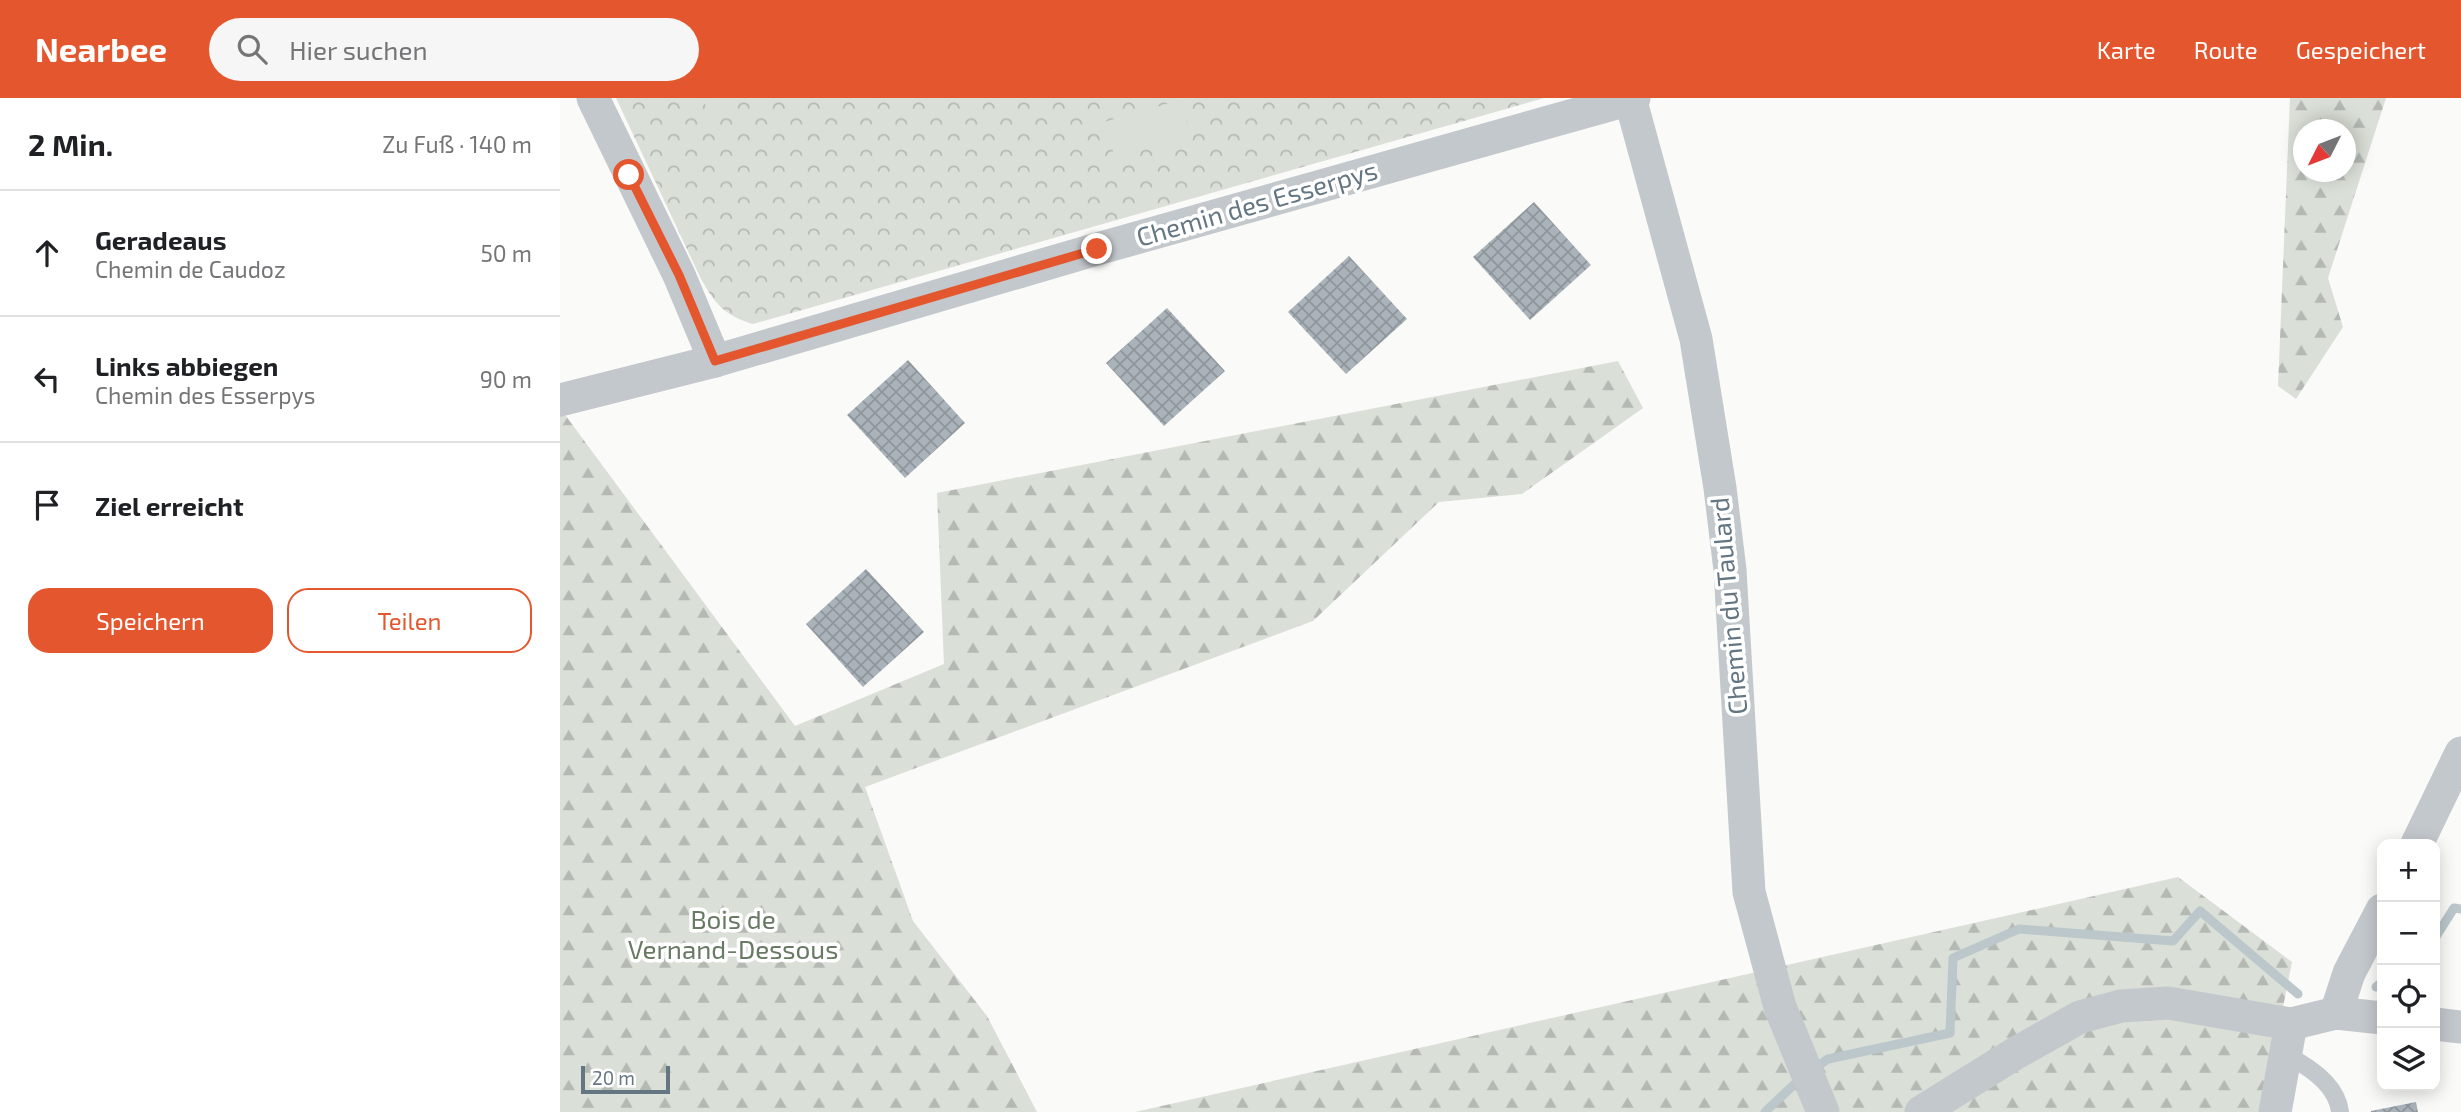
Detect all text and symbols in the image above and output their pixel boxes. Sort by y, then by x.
search box [209,18,699,81]
text: Nearbee [35,29,167,69]
icon: search [233,30,271,68]
text: Hier suchen [289,34,428,65]
text: Karte [2097,35,2156,64]
text: Route [2194,35,2258,64]
text: Gespeichert [2296,35,2426,64]
north arrow [2293,119,2356,182]
text: 2 Min. [28,126,113,162]
text: Zu Fuß · 140 m [382,130,532,158]
street label: Chemin des Esserpys [1133,153,1381,252]
route start [613,159,644,190]
text: Geradeaus [95,224,227,255]
route end [1081,233,1112,264]
icon: ahead [28,234,66,272]
text: 50 m [481,239,532,267]
text: Chemin de Caudoz [95,255,286,283]
text: Links abbiegen [95,350,279,381]
icon: left [28,360,66,398]
text: 90 m [480,365,532,393]
text: Chemin des Esserpys [95,381,315,409]
icon: arrive [28,486,66,524]
text: Ziel erreicht [95,490,244,521]
street label: Chemin du Taulard [1703,496,1752,716]
button: Speichern [28,588,273,653]
button: Teilen [287,588,532,653]
map controls [2377,839,2440,1091]
button: + [2377,839,2440,902]
button: − [2377,902,2440,965]
park label: Bois de Vernand-Dessous [628,903,838,964]
button: locate [2377,965,2440,1028]
button: layers [2377,1028,2440,1091]
scale bar [581,1063,670,1095]
text: 20 m [592,1066,635,1089]

